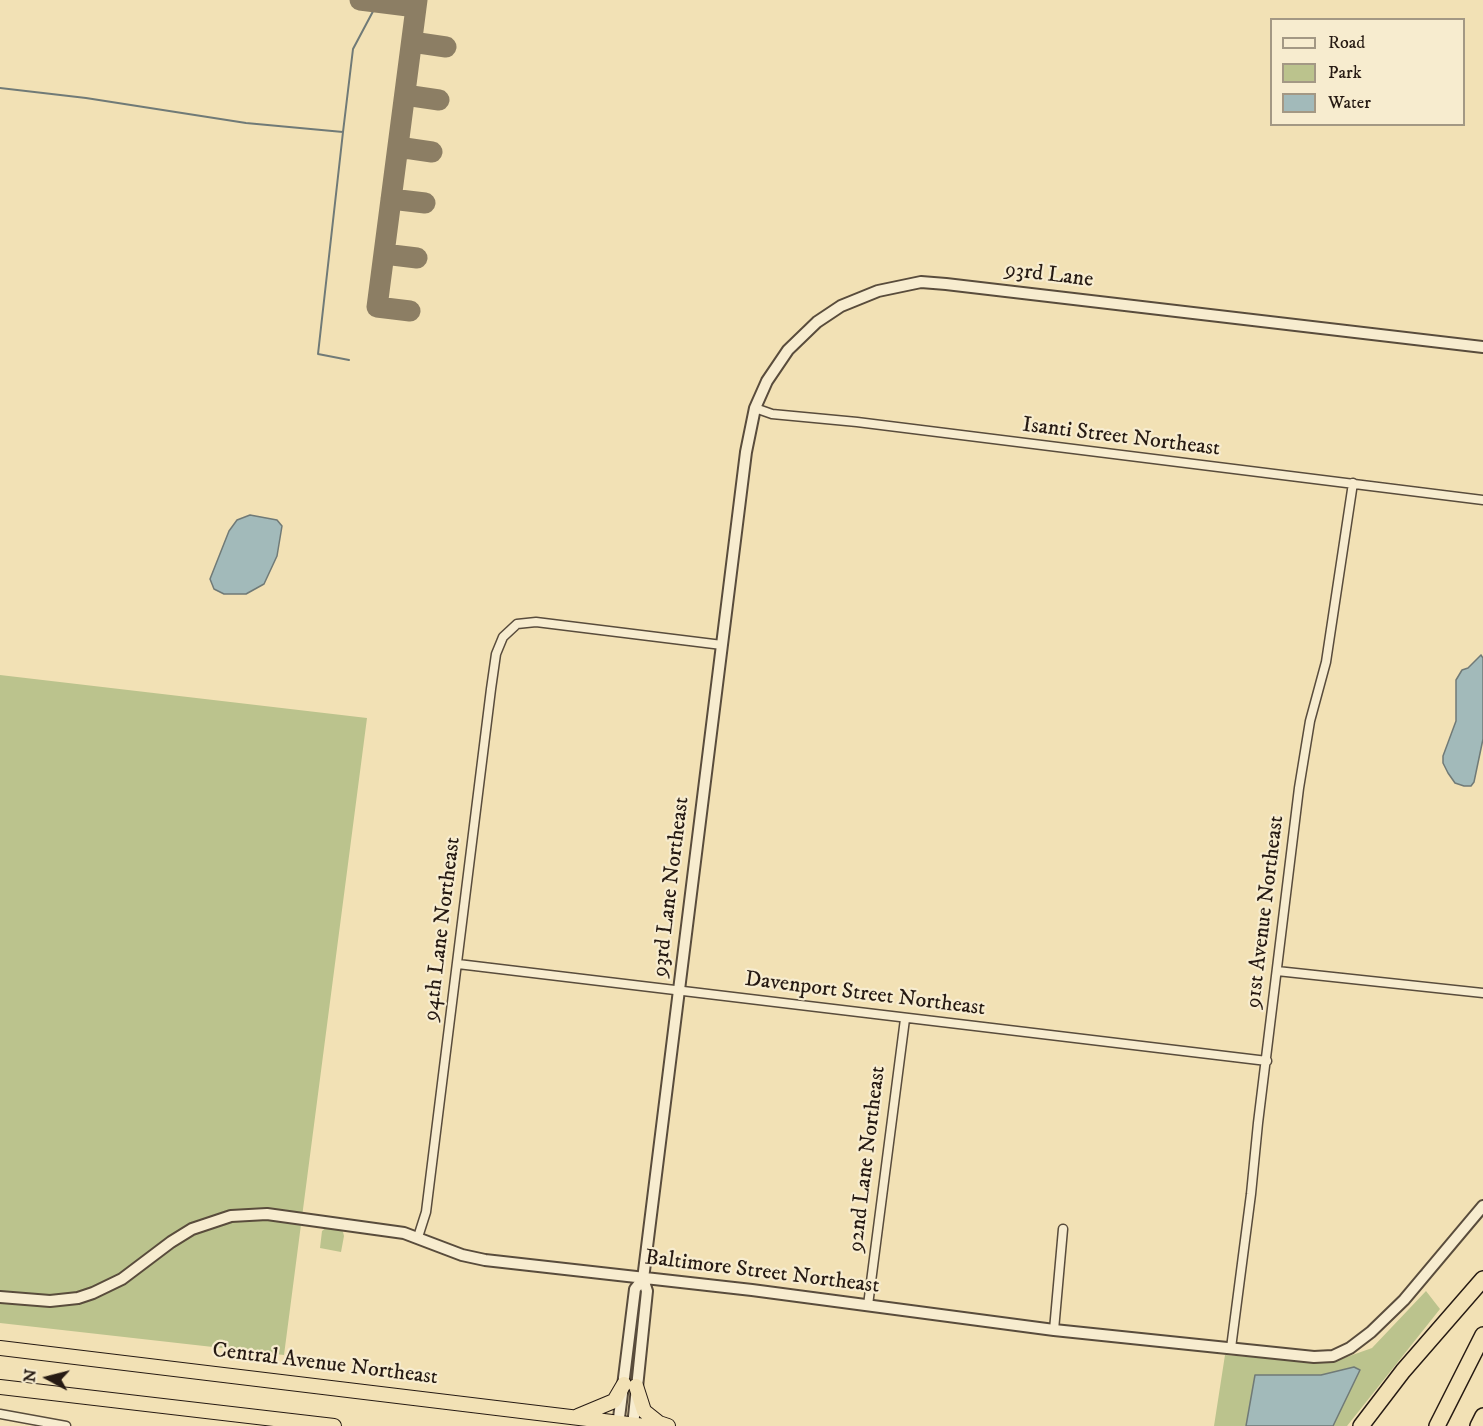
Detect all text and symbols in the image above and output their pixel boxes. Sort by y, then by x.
legend [1270,18,1465,126]
text: Road [1328,32,1365,54]
text: Park [1328,62,1362,84]
text: Water [1328,92,1371,114]
street label: 93rd Lane [1003,257,1095,295]
street label: Isanti Street Northeast [1021,413,1221,463]
street label: 93rd Lane Northeast [648,795,696,979]
street label: 91st Avenue Northeast [1241,814,1291,1010]
street label: 94th Lane Northeast [419,835,467,1023]
street label: Davenport Street Northeast [743,967,987,1023]
street label: 92nd Lane Northeast [843,1065,893,1253]
street label: Baltimore Street Northeast [643,1246,881,1300]
street label: Central Avenue Northeast [211,1338,439,1392]
north arrow [18,1348,78,1408]
text: N [19,1368,41,1384]

